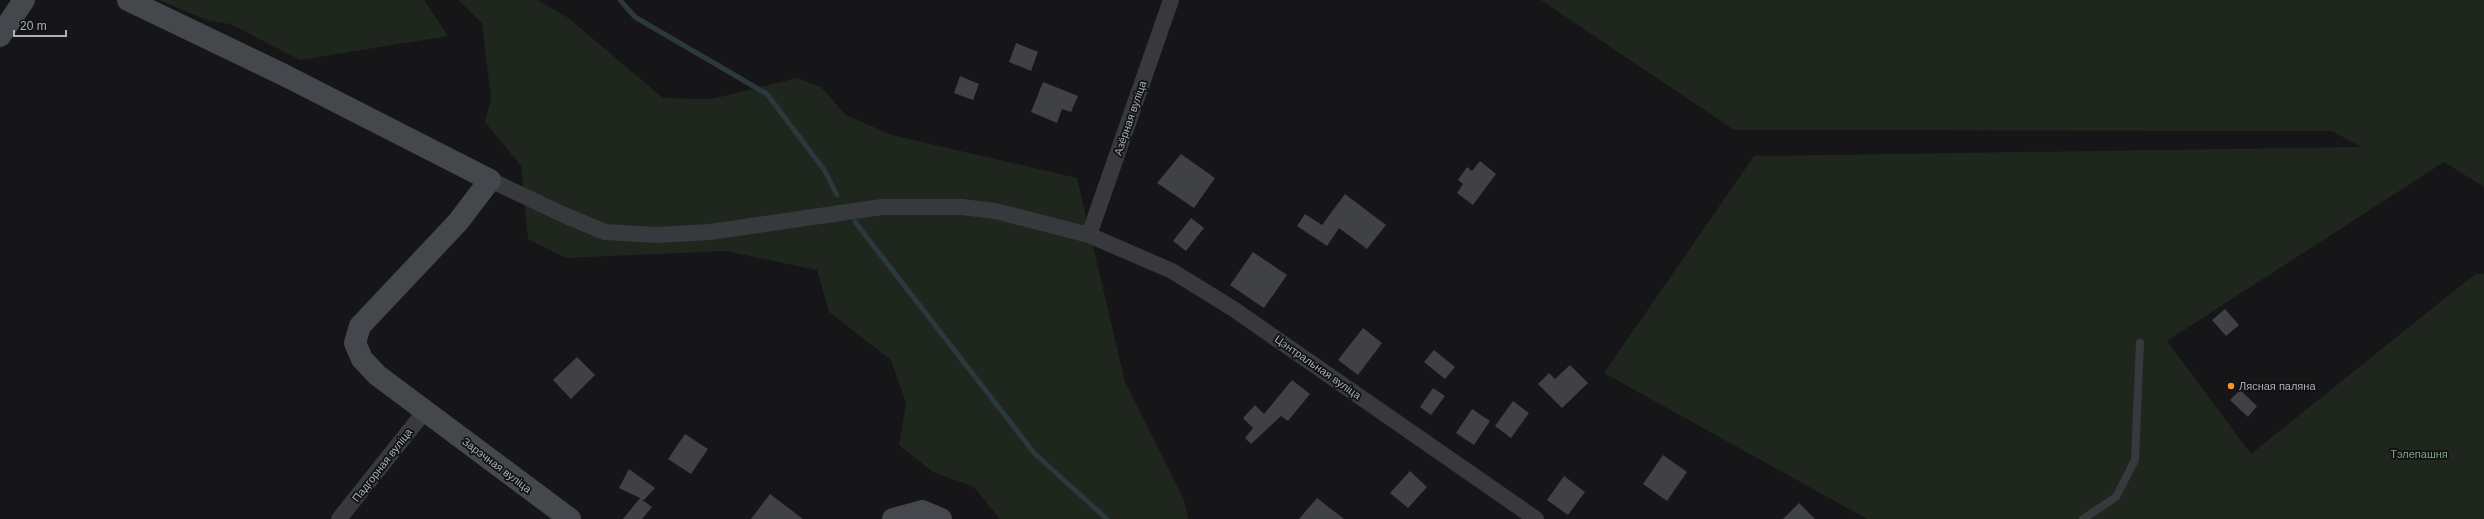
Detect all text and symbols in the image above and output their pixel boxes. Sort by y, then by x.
scale bar [14,12,66,38]
text: 20 m [20,19,47,33]
street label: Азёрная вуліца [1112,78,1149,157]
street label: Цэнтральная вуліца [1273,333,1364,402]
place label: Лясная паляна [2239,380,2316,392]
marker: Лясная паляна [2226,381,2236,391]
street label: Падгорная вуліца [350,425,415,504]
street label: Зарэчная вуліца [460,435,535,495]
park label: Тэлепашня [2390,448,2448,460]

